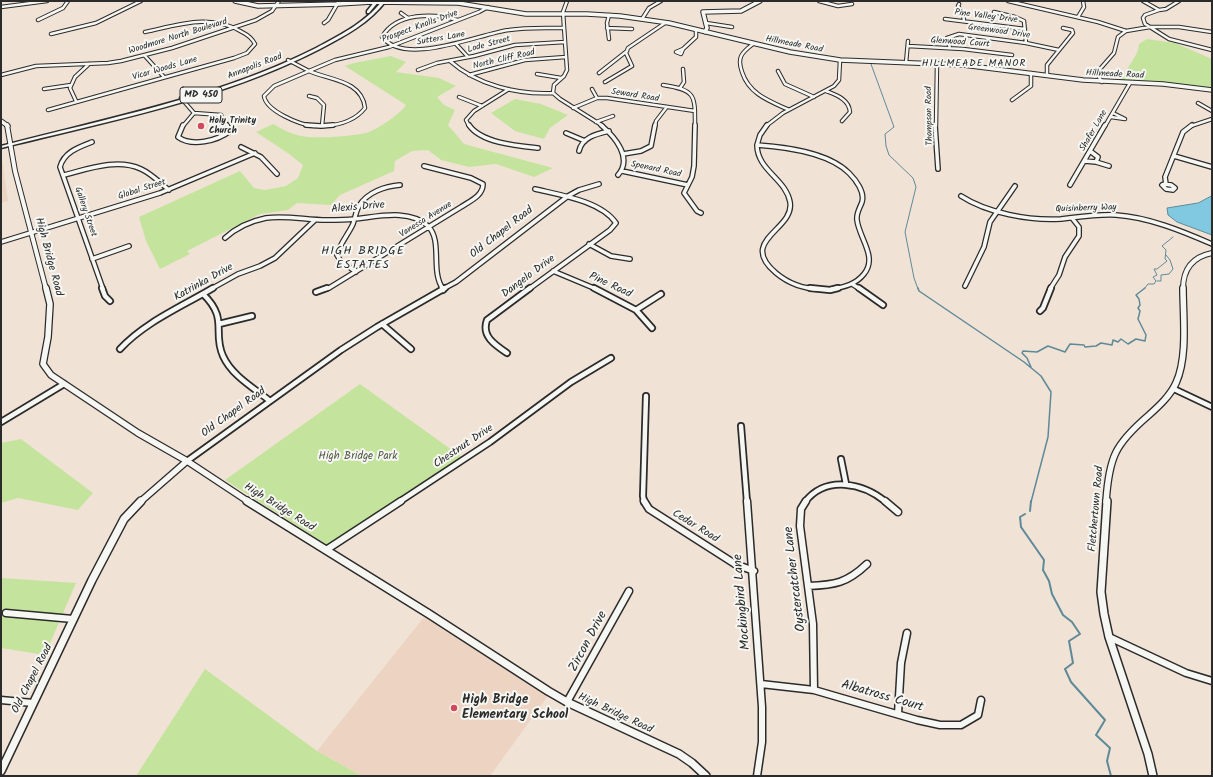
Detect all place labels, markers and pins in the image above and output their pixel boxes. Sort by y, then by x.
place label: Holy Trinity Church [209,116,256,137]
marker: Holy Trinity Church [196,121,206,131]
place label: High Bridge Elementary School [462,693,568,724]
marker: High Bridge Elementary School [449,703,459,713]

